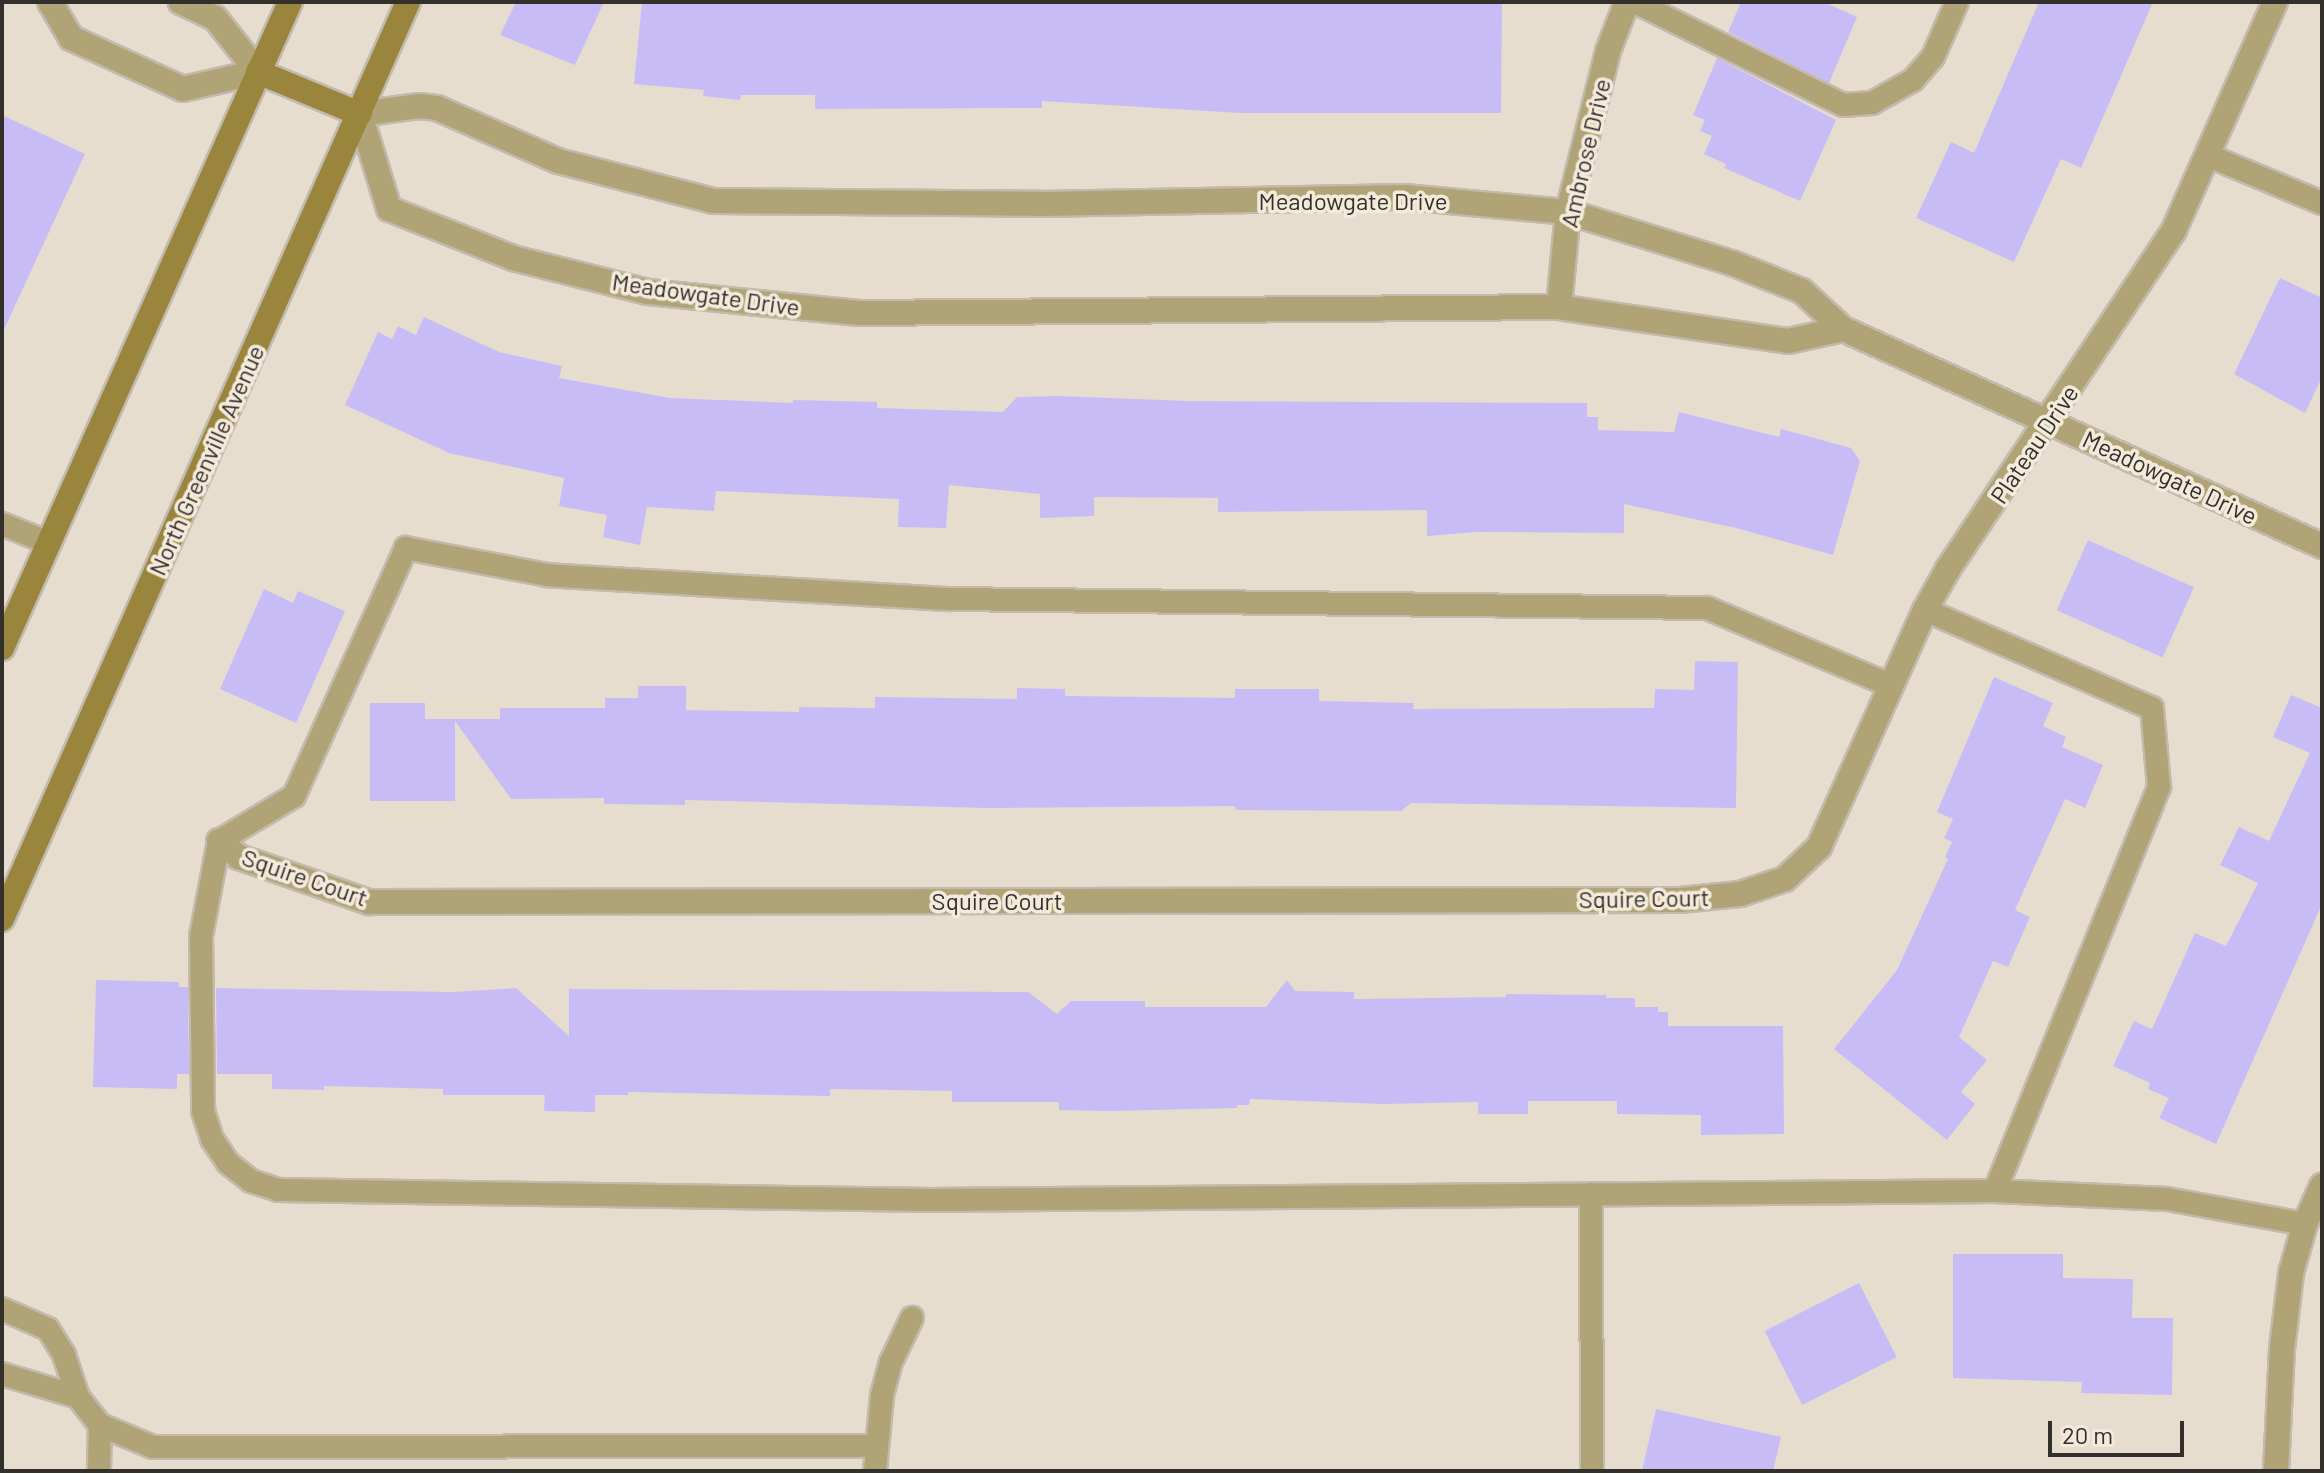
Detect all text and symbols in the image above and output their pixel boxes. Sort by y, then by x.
street label: Ambrose Drive [1554,76,1616,230]
street label: Meadowgate Drive [1258,187,1448,215]
street label: Meadowgate Drive [610,267,802,321]
street label: North Greenville Avenue [142,340,270,580]
street label: Plateau Drive [1984,379,2084,509]
street label: Meadowgate Drive [2078,424,2262,530]
street label: Squire Court [238,842,372,912]
street label: Squire Court [1578,882,1710,914]
street label: Squire Court [932,887,1062,915]
scale bar [2052,1405,2188,1455]
text: 20 m [2062,1420,2113,1449]

